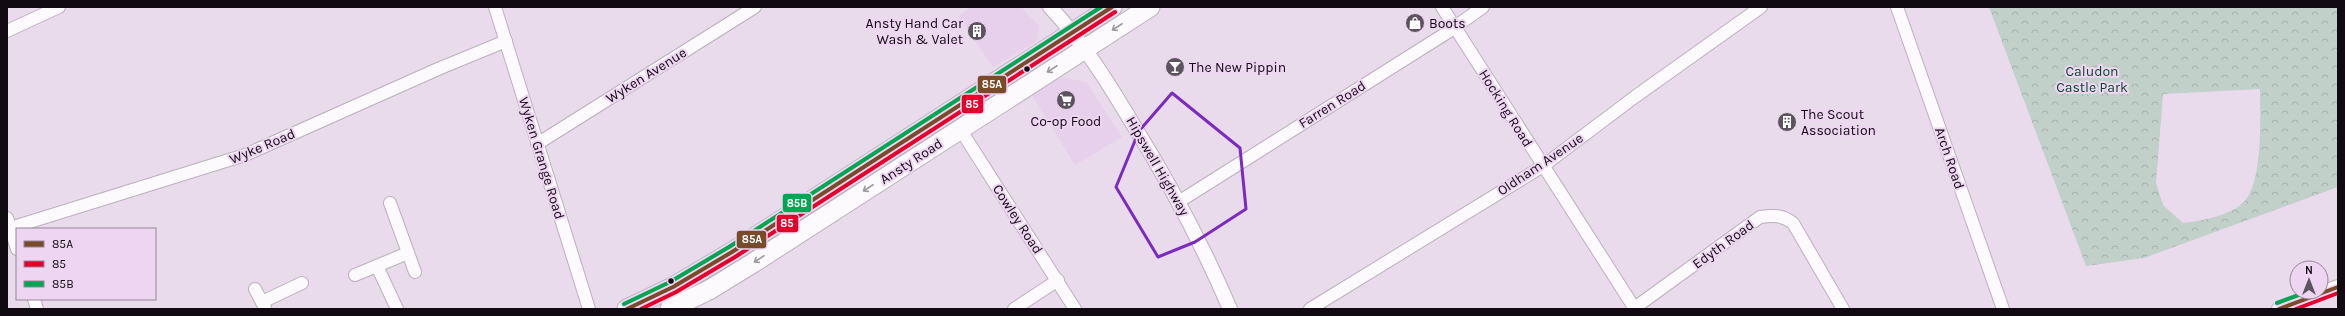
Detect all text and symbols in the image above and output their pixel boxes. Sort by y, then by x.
shop icon: Boots [1404,12,1426,34]
place label: Ansty Hand Car Wash & Valet [866,15,964,48]
place label: Boots [1429,15,1466,32]
building icon: Ansty Hand Car Wash & Valet [966,20,988,42]
one-way arrow [1111,24,1123,32]
street label: Wyken Avenue [603,44,690,107]
bar icon: The New Pippin [1164,56,1186,78]
place label: The New Pippin [1189,59,1286,76]
park label: Caludon Castle Park [2056,63,2128,96]
unlabelled marker [1022,64,1032,74]
one-way arrow [1046,65,1057,74]
street label: Hocking Road [1475,66,1536,150]
line badge: 85A [977,75,1007,94]
street label: Farren Road [1296,77,1369,132]
text: 85A [982,78,1002,91]
supermarket icon: Co-op Food [1055,89,1077,111]
line badge: 85 [961,94,984,114]
street label: Wyken Grange Road [515,95,568,221]
text: 85 [965,98,979,111]
place label: The Scout Association [1801,106,1876,139]
building icon: The Scout Association [1776,111,1798,133]
place label: Co-op Food [1031,113,1101,130]
street label: Hipswell Highway [1122,114,1193,219]
street label: Wyke Road [227,125,298,168]
street label: Arch Road [1931,125,1968,191]
street label: Oldham Avenue [1494,129,1586,199]
street label: Ansty Road [877,135,946,188]
street label: Cowley Road [989,181,1046,257]
one-way arrow [862,185,874,193]
line badge: 85B [782,193,812,213]
text: 85B [787,197,807,210]
line badge: 85 [776,214,799,233]
street label: Edyth Road [1689,216,1757,272]
text: 85 [780,217,794,230]
legend [16,228,156,300]
line badge: 85A [736,230,767,249]
text: 85A [742,233,762,246]
text: 85A [52,237,73,251]
one-way arrow [754,255,765,263]
text: 85 [52,257,66,271]
north arrow [2289,260,2329,300]
text: N [2305,264,2313,277]
unlabelled marker [666,276,676,286]
text: 85B [52,277,74,291]

